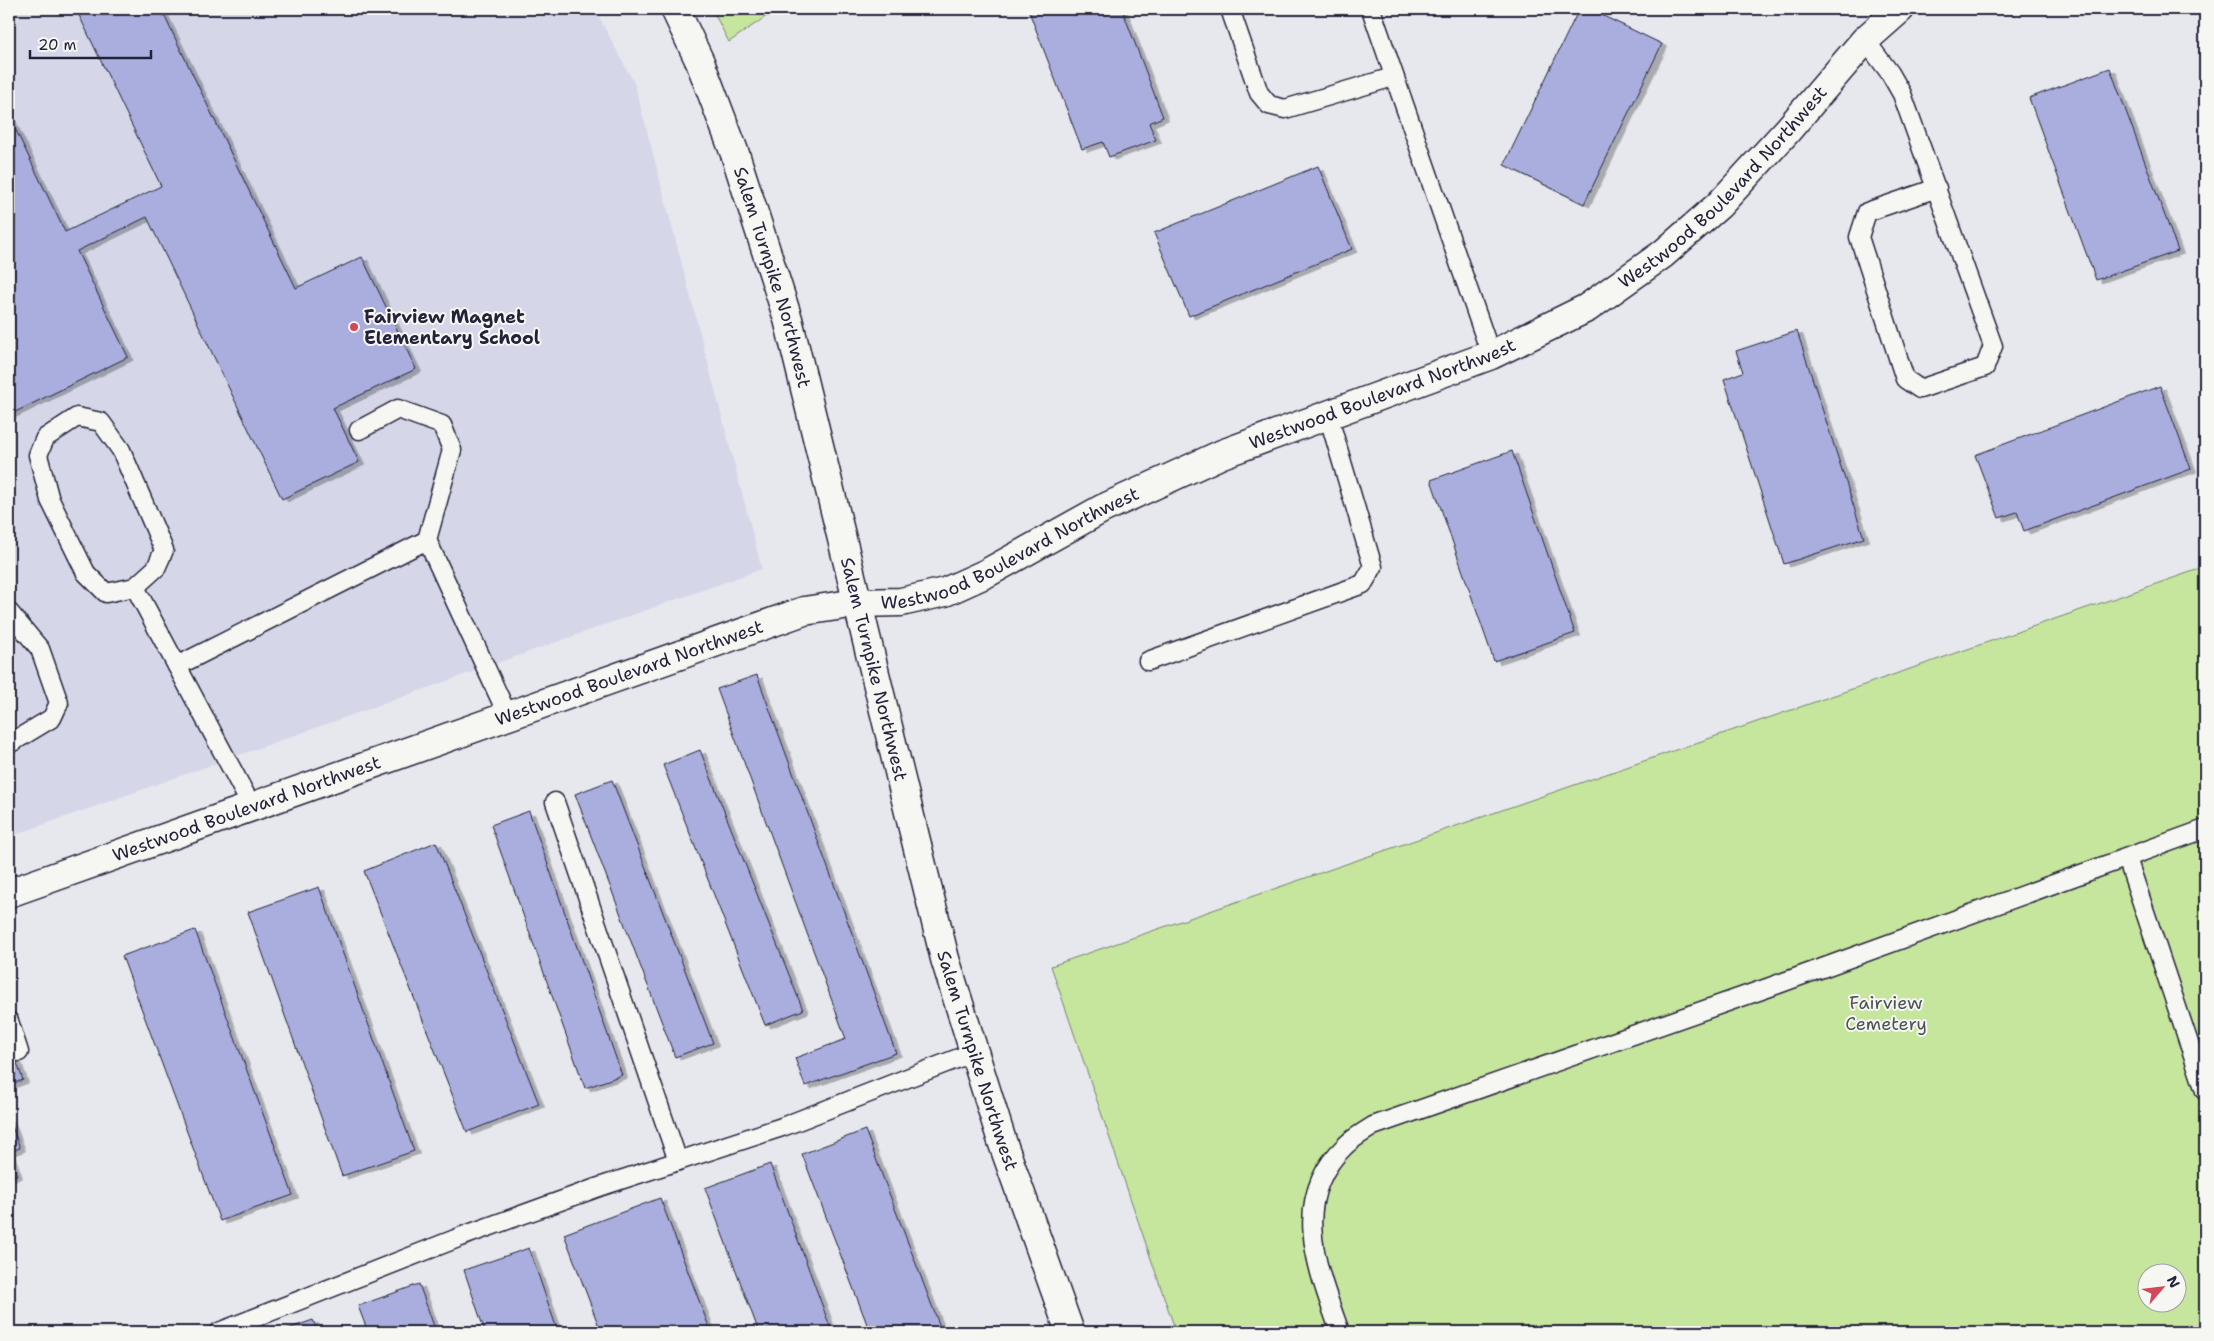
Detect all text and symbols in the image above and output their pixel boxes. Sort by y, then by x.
scale bar [30,28,151,60]
text: 20 m [38,35,77,55]
street label: Westwood Boulevard Northwest [1614,81,1833,294]
street label: Salem Turnpike Northwest [728,164,816,390]
place label: Fairview Magnet Elementary School [364,305,540,350]
marker: Fairview Magnet Elementary School [348,321,360,333]
street label: Westwood Boulevard Northwest [1246,333,1520,455]
street label: Westwood Boulevard Northwest [880,482,1143,615]
street label: Salem Turnpike Northwest [835,555,913,784]
street label: Westwood Boulevard Northwest [492,614,767,732]
street label: Westwood Boulevard Northwest [109,750,384,867]
street label: Salem Turnpike Northwest [931,948,1024,1174]
park label: Fairview Cemetery [1845,991,1927,1036]
north arrow [2136,1264,2186,1314]
text: N [2163,1273,2184,1291]

